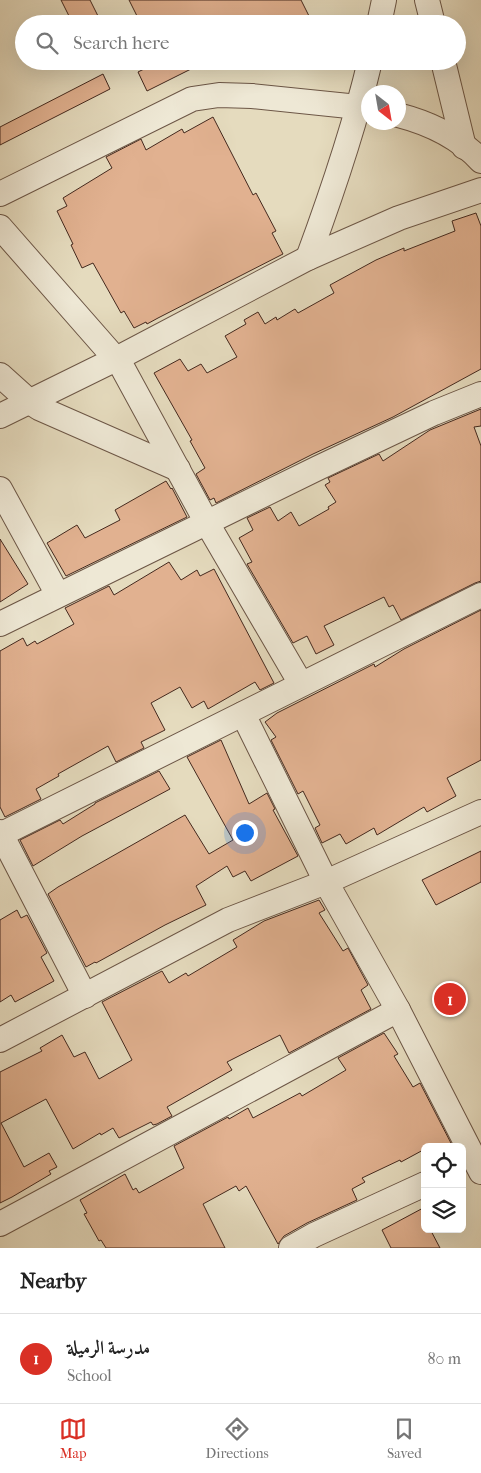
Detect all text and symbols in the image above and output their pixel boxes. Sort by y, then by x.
search box [15,15,466,70]
icon: search [33,29,61,57]
text: Search here [73,32,169,54]
north arrow [361,85,406,130]
your location [232,820,258,846]
pin: 1 [434,980,466,1018]
map controls [421,1143,466,1233]
button: locate [421,1143,466,1188]
button: layers [421,1188,466,1233]
text: Nearby [20,1269,86,1293]
text: مدرسة الرميلة [67,1337,150,1359]
text: 1 [33,1349,39,1368]
text: 80 m [427,1349,461,1368]
text: School [67,1366,112,1385]
tab: Map [59,1415,87,1462]
tab: Directions [206,1415,269,1462]
tab: Saved [387,1415,422,1462]

